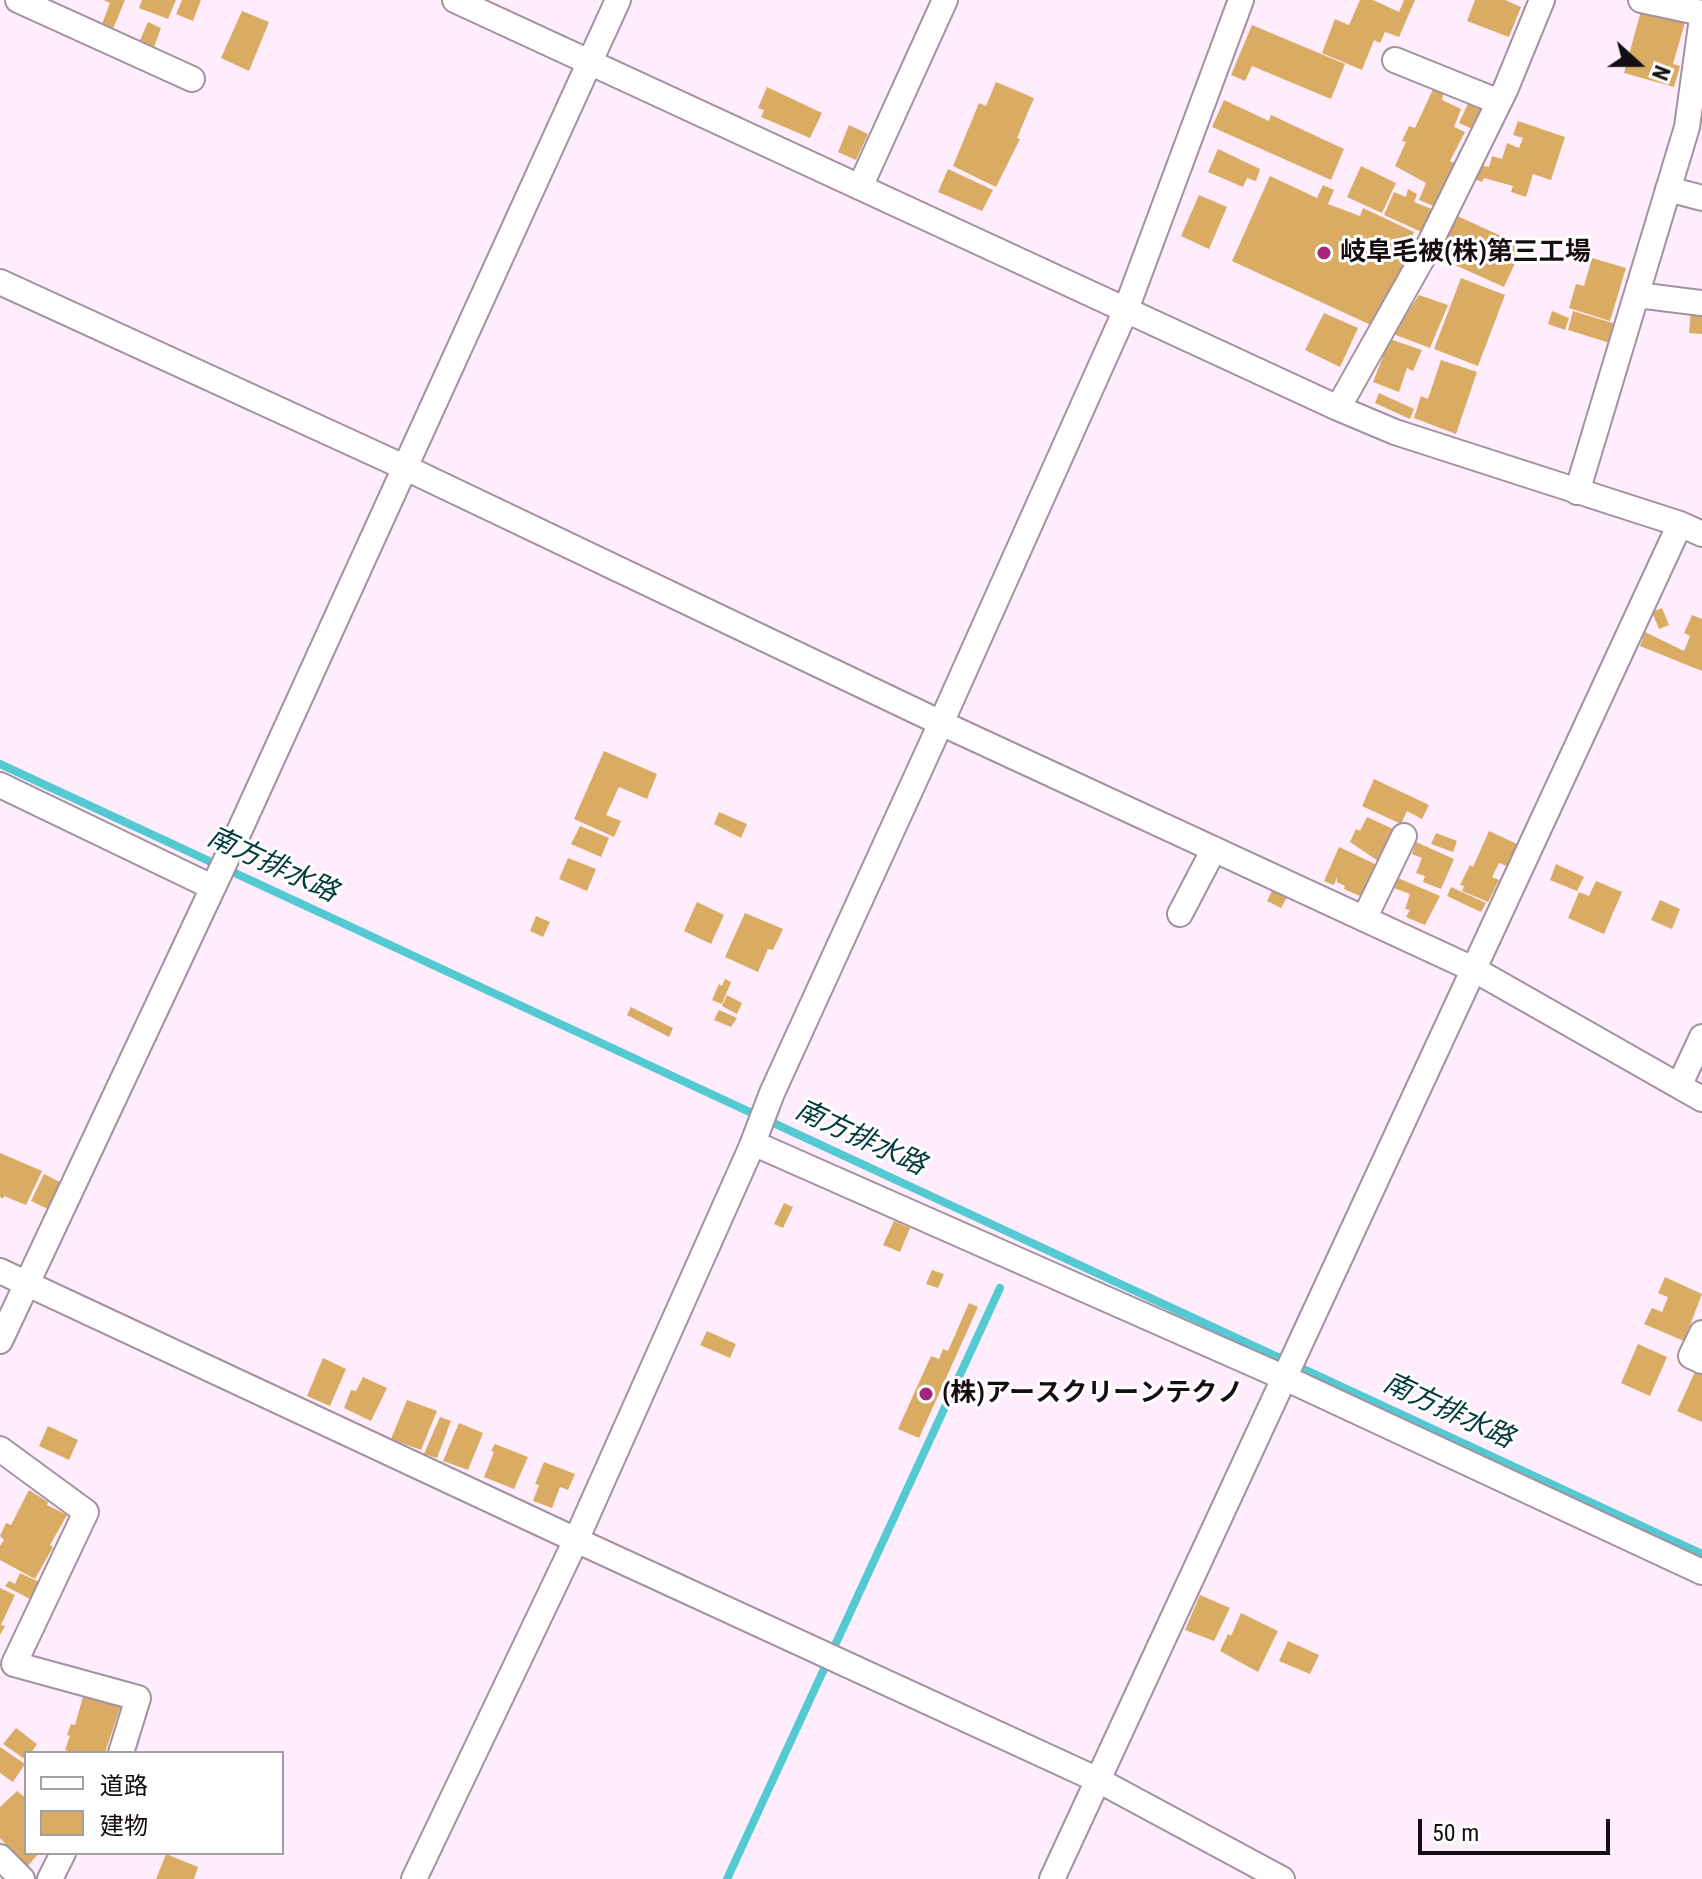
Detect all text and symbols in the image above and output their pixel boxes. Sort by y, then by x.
north arrow [1598,24,1678,104]
text: N [1647,62,1675,84]
place label: 岐阜毛被(株)第三工場 [1340,237,1591,269]
marker: 岐阜毛被(株)第三工場 [1315,244,1333,262]
water label: 南方排水路 [201,821,343,911]
water label: 南方排水路 [789,1094,931,1184]
water label: 南方排水路 [1377,1367,1519,1457]
place label: (株)アースクリーンテクノ [942,1378,1243,1410]
marker: (株)アースクリーンテクノ [917,1385,935,1403]
legend [24,1751,284,1855]
text: 道路 [100,1772,148,1800]
scale bar [1422,1803,1614,1853]
text: 建物 [100,1812,148,1840]
text: 50 m [1432,1819,1479,1847]

